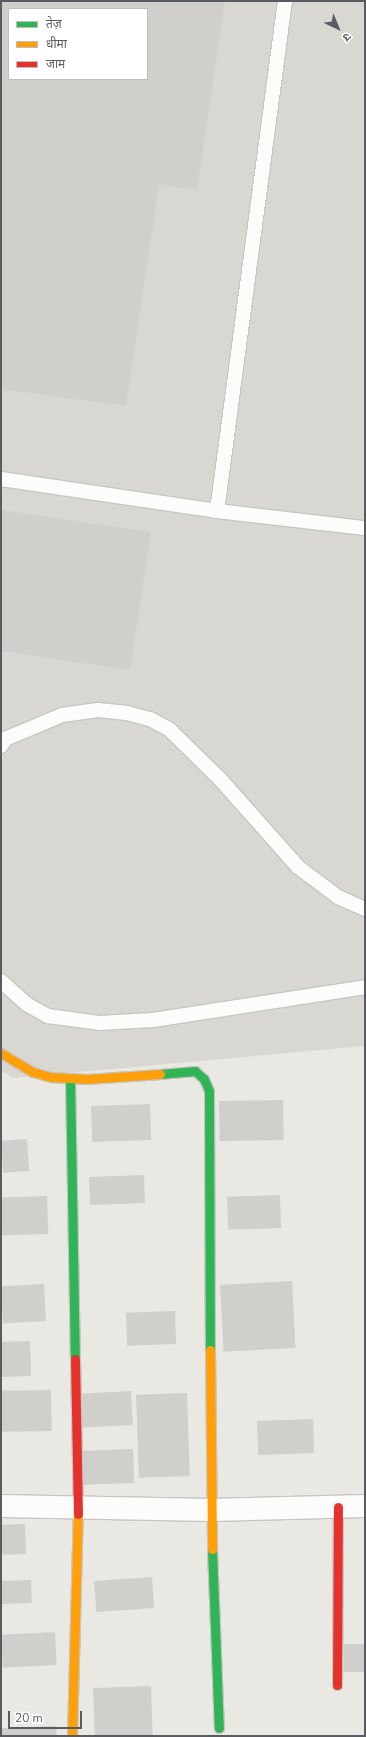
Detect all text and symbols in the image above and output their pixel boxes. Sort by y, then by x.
legend [8,8,148,80]
north arrow [318,8,358,48]
text: तेज़ [46,16,62,32]
text: उ [339,29,354,45]
text: धीमा [46,36,67,52]
text: जाम [46,56,65,72]
scale bar [10,1703,84,1729]
text: 20 m [15,1710,43,1726]

